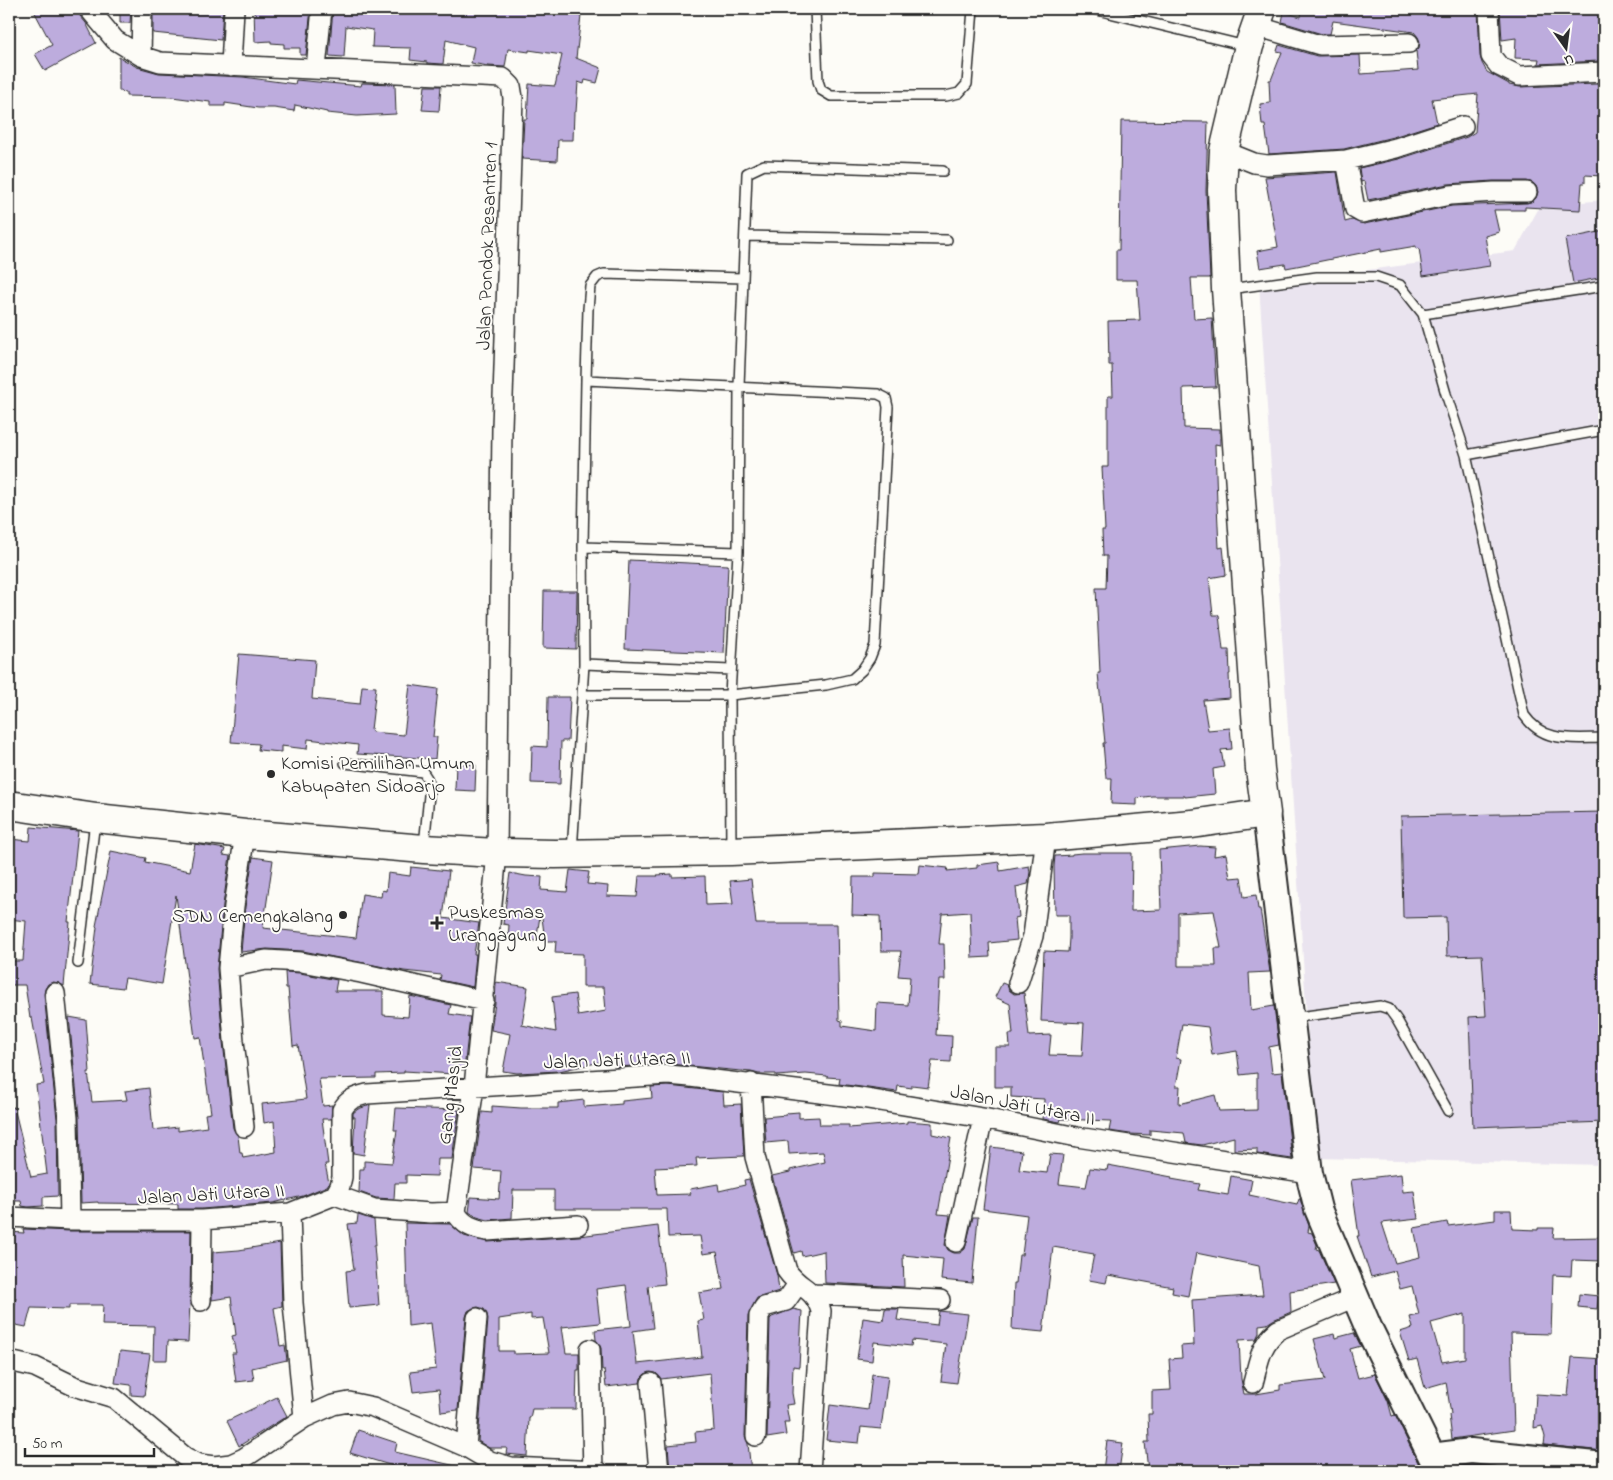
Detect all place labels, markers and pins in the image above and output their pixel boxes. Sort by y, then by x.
place label: Komisi Pemilihan Umum Kabupaten Sidoarjo [281,750,475,802]
marker: Komisi Pemilihan Umum Kabupaten Sidoarjo [265,768,277,780]
place label: Puskesmas Urangagung [448,899,547,952]
place label: SDN Cemengkalang [172,903,333,933]
marker: SDN Cemengkalang [337,909,349,921]
marker: Puskesmas Urangagung [430,916,444,930]

